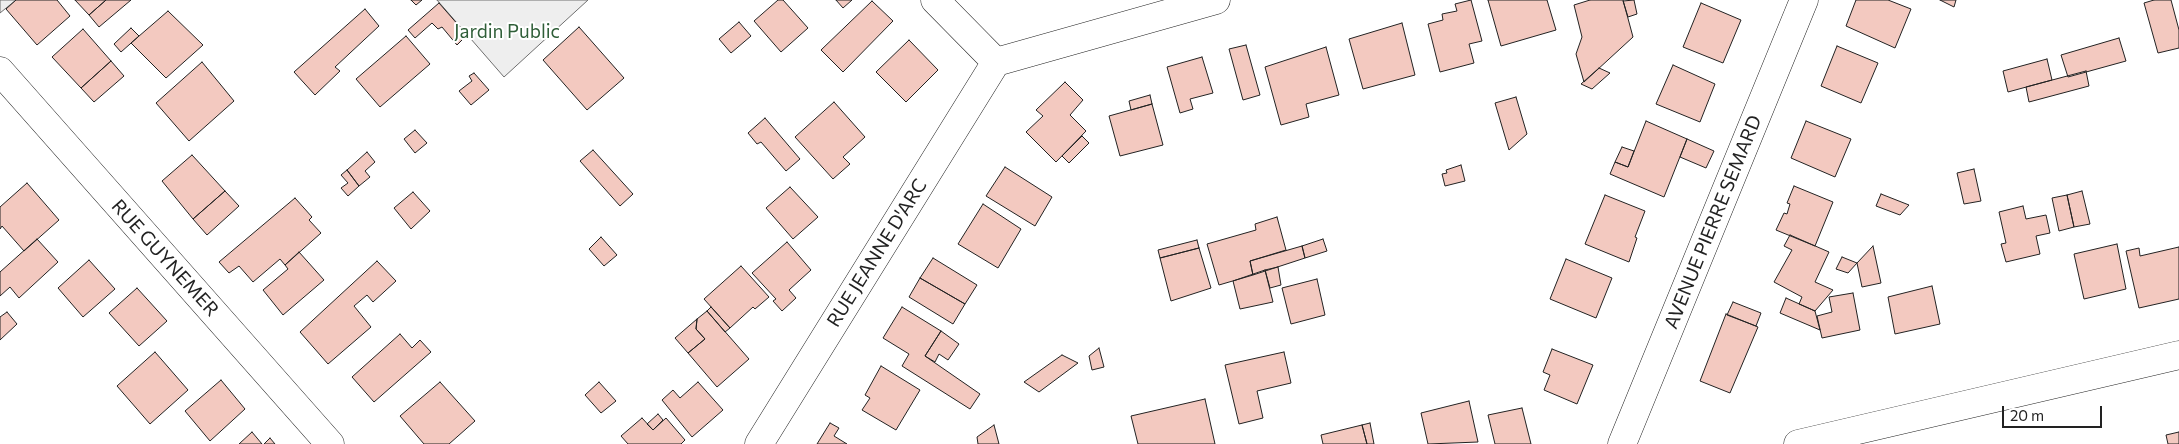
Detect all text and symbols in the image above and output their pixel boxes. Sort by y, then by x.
park label: Jardin Public [454,21,560,43]
street label: AVENUE PIERRE SEMARD [1660,112,1766,332]
street label: RUE JEANNE D'ARC [822,175,932,331]
street label: RUE GUYNEMER [107,195,223,321]
scale bar [2004,396,2104,428]
text: 20 m [2010,406,2044,424]

